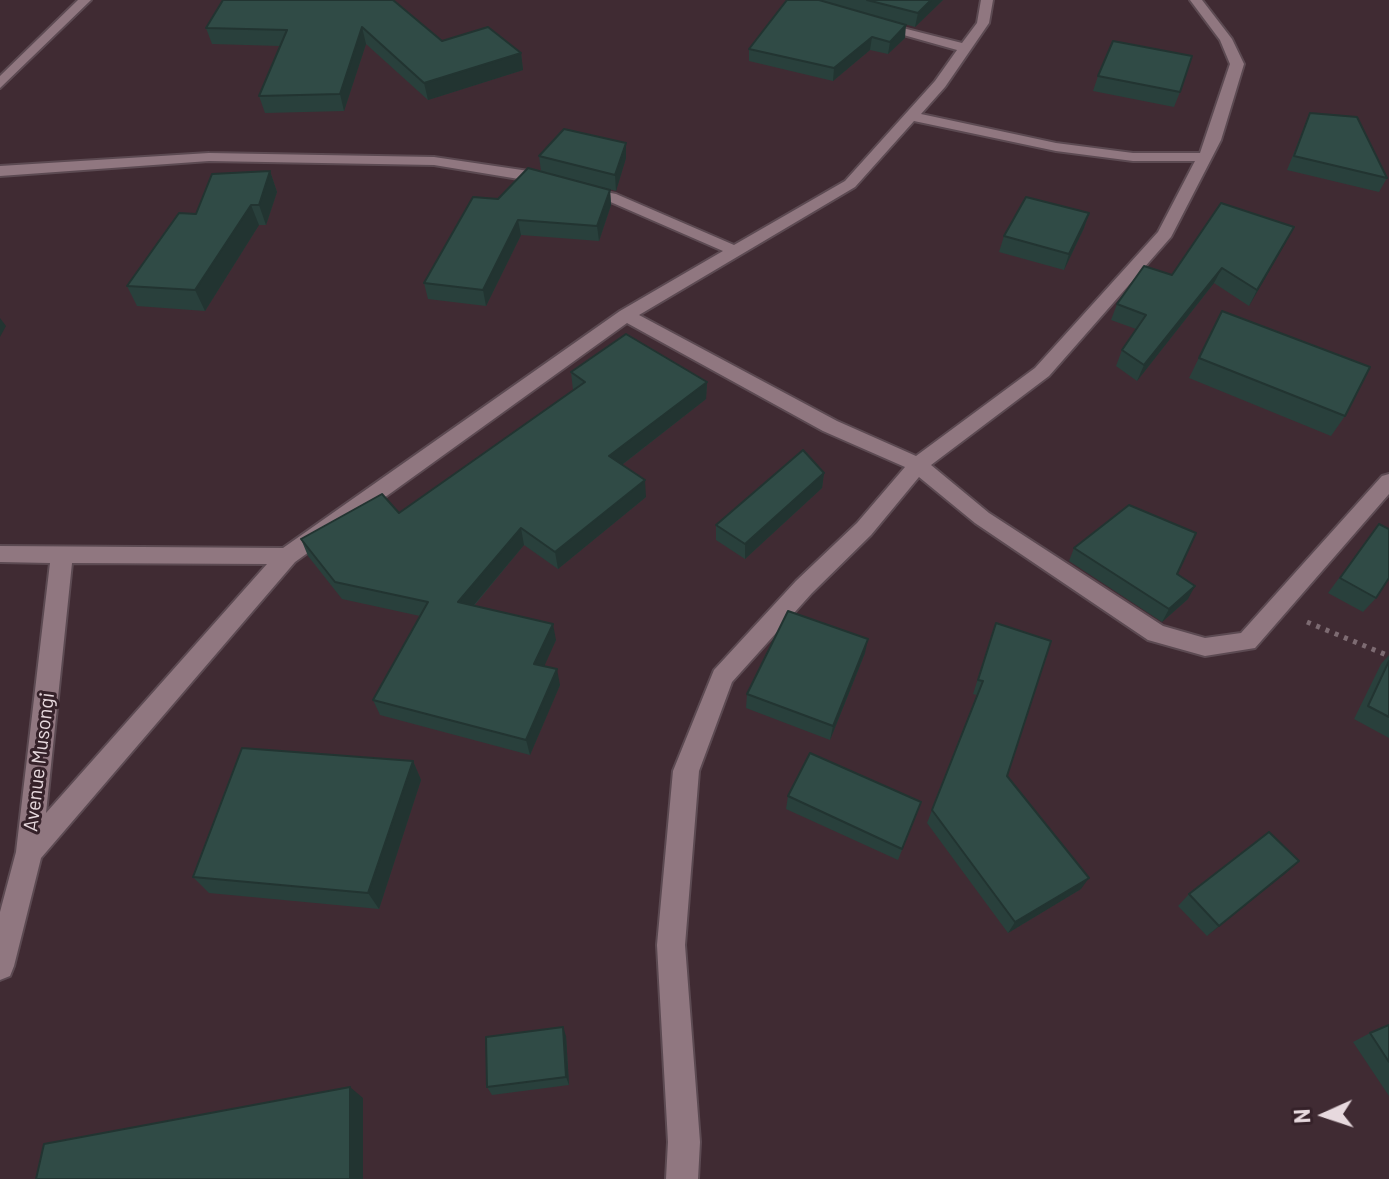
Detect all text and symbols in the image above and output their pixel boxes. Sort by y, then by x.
street label: Avenue Musongi [19,691,59,833]
north arrow [1285,1075,1365,1155]
text: N [1288,1108,1314,1124]

